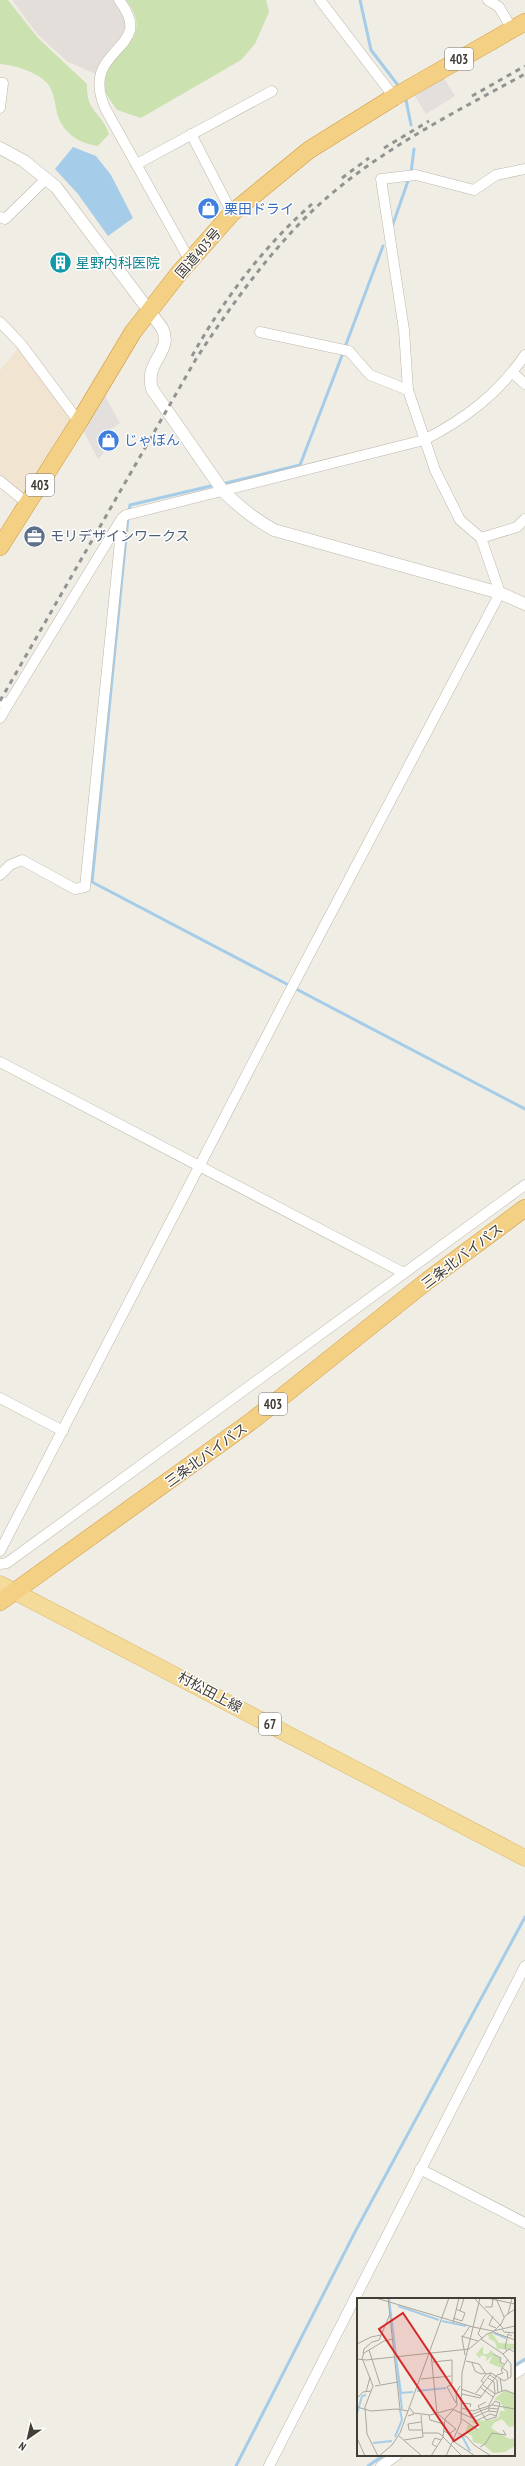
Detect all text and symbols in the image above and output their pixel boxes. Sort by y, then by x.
road number: 403 [445,48,473,70]
shop icon: 栗田ドライ [196,196,222,222]
place label: 栗田ドライ [224,200,294,218]
street label: 国道403号 [171,224,225,282]
building icon: 星野内科医院 [48,250,74,276]
place label: 星野内科医院 [76,254,160,272]
shop icon: じゃぼん [96,427,122,453]
place label: じゃぼん [124,431,180,449]
road number: 403 [26,474,54,496]
office icon: モリデザインワークス [22,523,48,549]
place label: モリデザインワークス [50,527,190,545]
street label: 三条北バイパス [418,1219,506,1293]
road number: 403 [259,1393,287,1415]
street label: 三条北バイパス [161,1419,251,1491]
street label: 村松田上線 [175,1668,245,1716]
road number: 67 [259,1713,281,1735]
inset map [357,2298,515,2456]
north arrow [8,2418,48,2458]
text: N [16,2439,29,2454]

